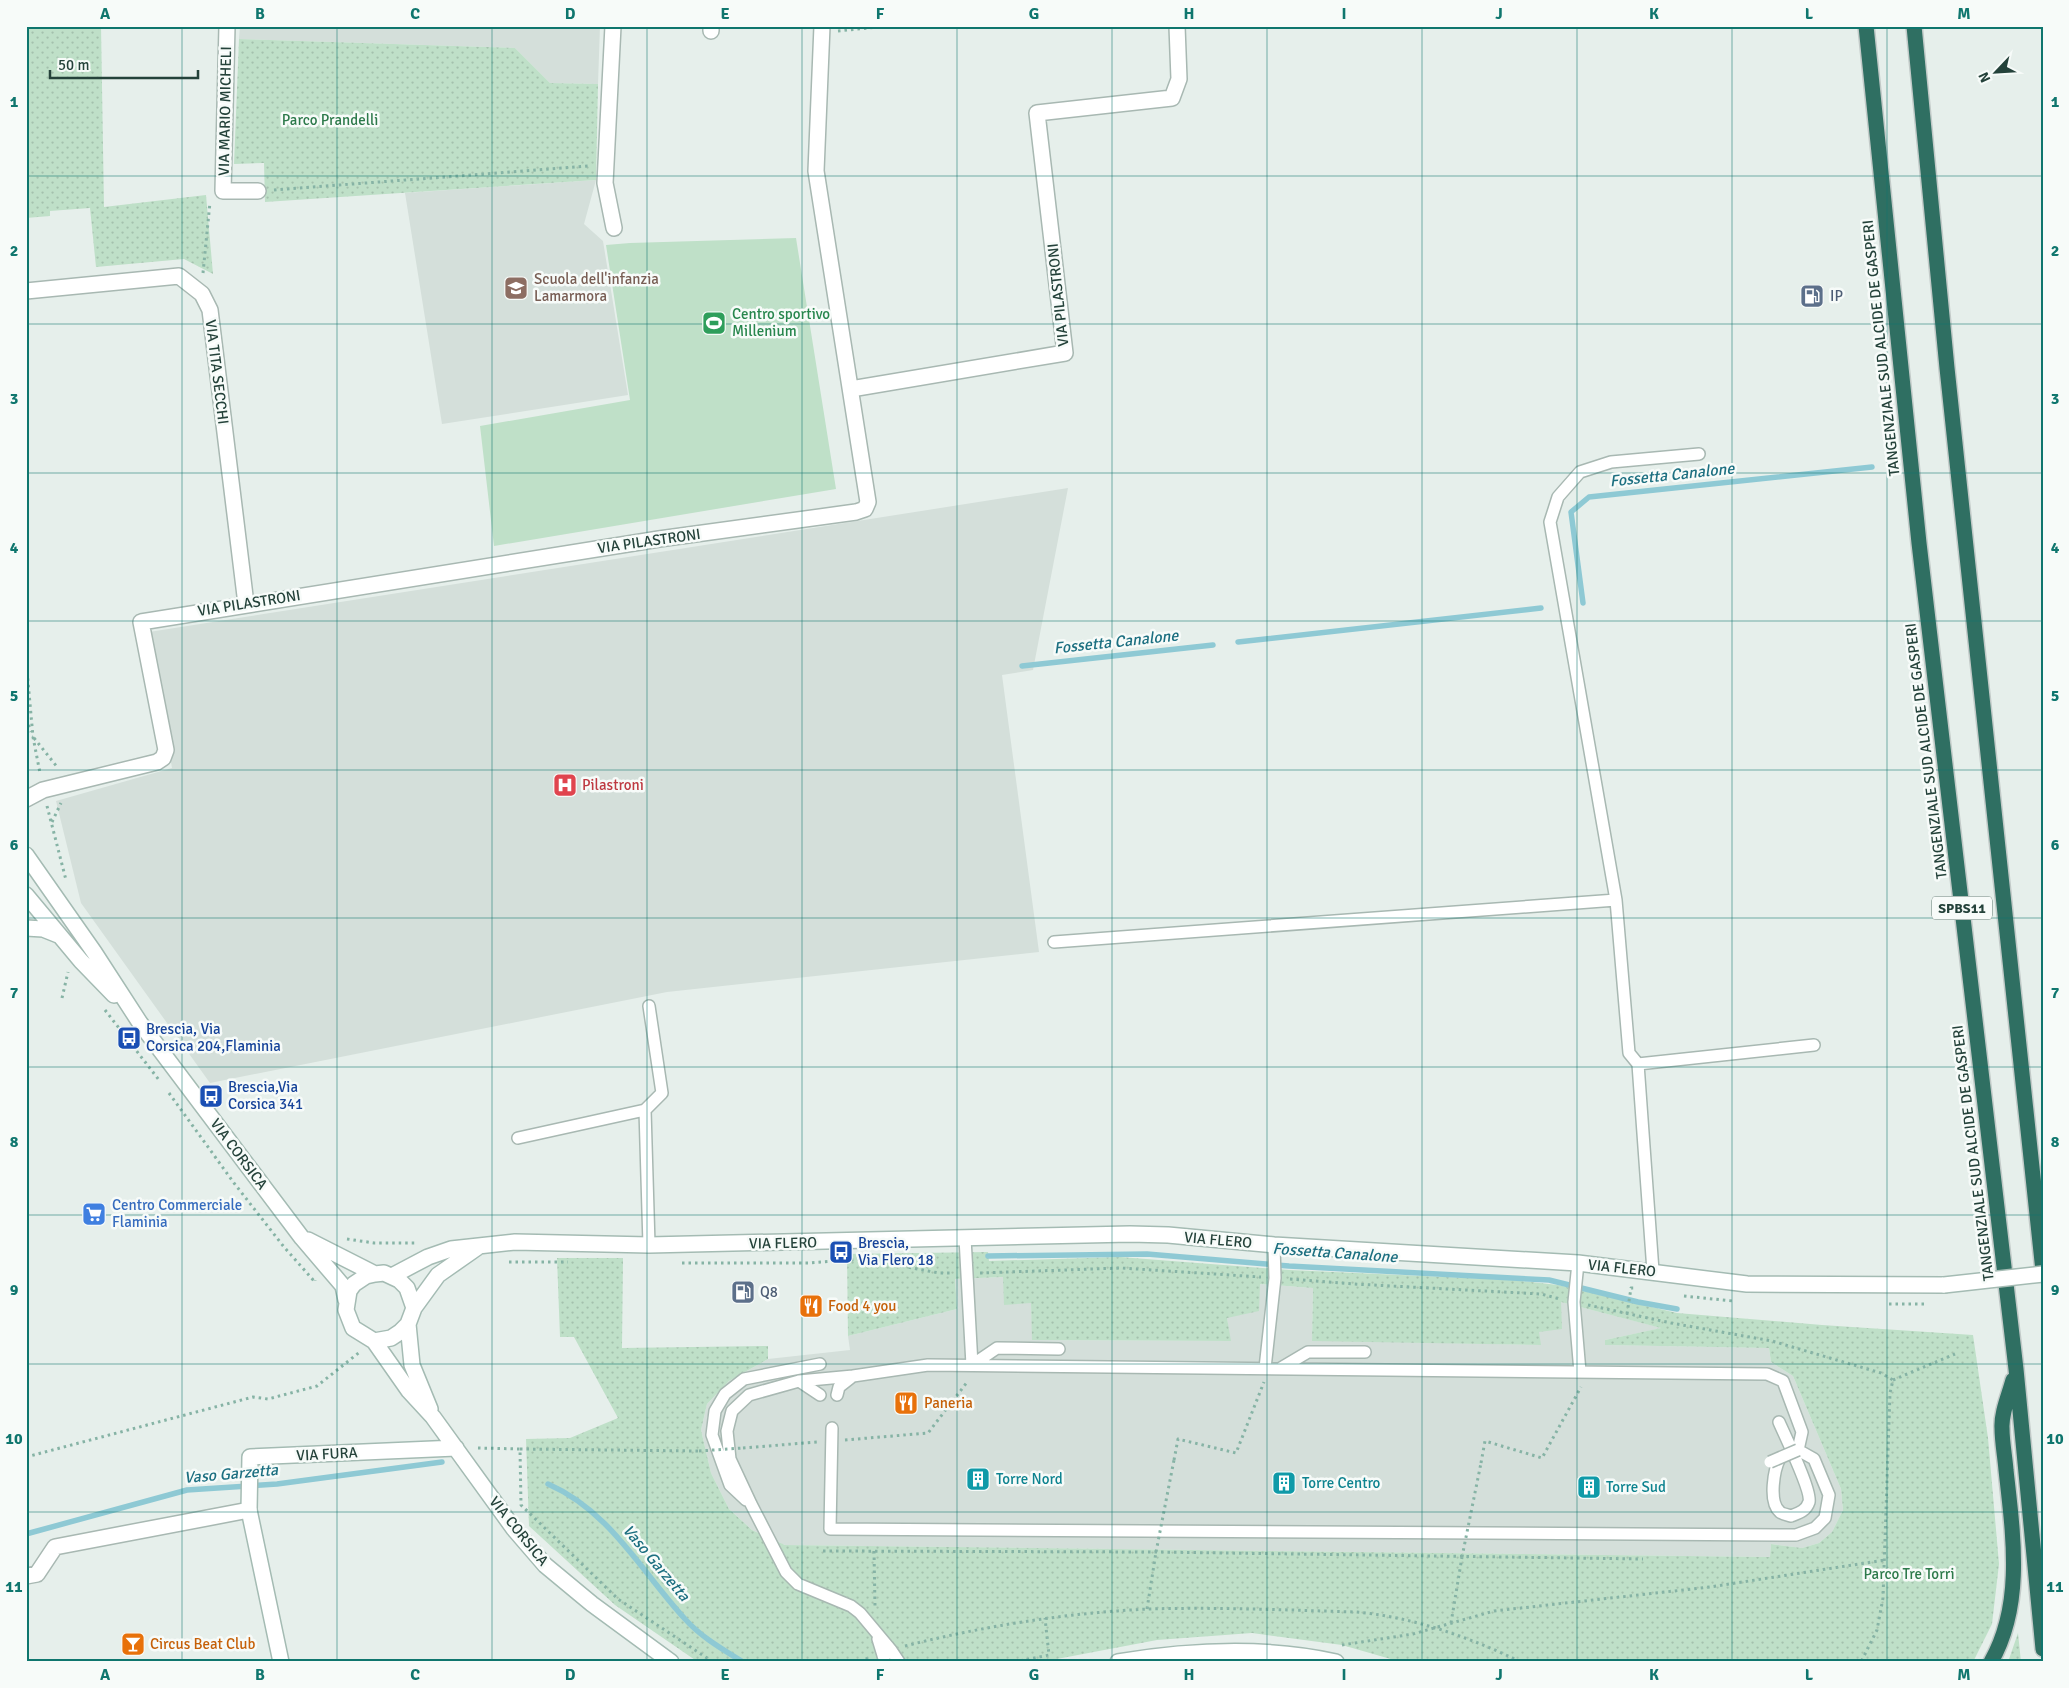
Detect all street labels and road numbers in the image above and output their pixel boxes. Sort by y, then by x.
street label: VIA MARIO MICHELI [215,46,235,176]
street label: TANGENZIALE SUD ALCIDE DE GASPERI [1859,219,1903,477]
street label: VIA PILASTRONI [1044,242,1072,348]
street label: VIA TITA SECCHI [202,319,232,425]
street label: VIA PILASTRONI [596,525,702,557]
street label: VIA PILASTRONI [196,586,302,620]
street label: TANGENZIALE SUD ALCIDE DE GASPERI [1901,622,1951,880]
road number: SPBS11 [1932,896,1992,920]
street label: TANGENZIALE SUD ALCIDE DE GASPERI [1948,1024,1998,1282]
street label: VIA CORSICA [206,1115,272,1193]
street label: VIA FLERO [1183,1228,1253,1252]
street label: VIA FLERO [749,1233,817,1253]
street label: VIA FLERO [1587,1255,1657,1281]
street label: VIA FURA [296,1443,358,1465]
street label: VIA CORSICA [485,1493,553,1569]

